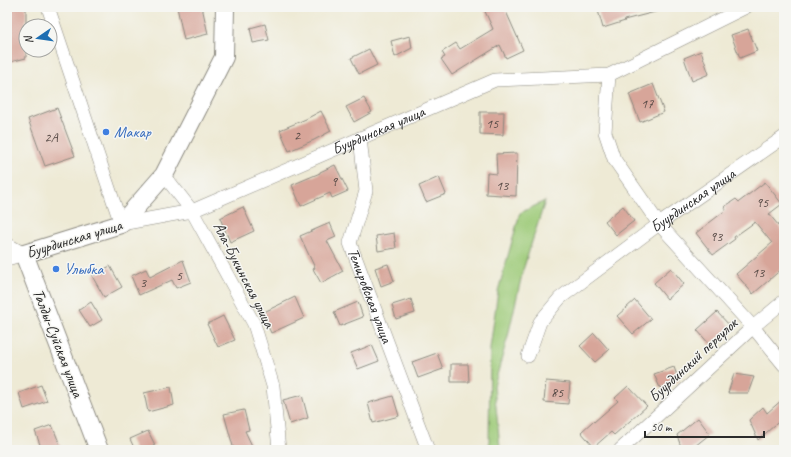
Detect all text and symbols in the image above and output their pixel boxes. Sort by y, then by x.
north arrow [18,18,58,58]
text: N [20,33,36,45]
house number: 17 [641,95,654,112]
street label: Буурдинская улица [329,101,429,159]
house number: 15 [486,115,499,132]
place label: Макар [114,122,152,142]
marker: Макар [101,127,111,137]
house number: 2 [294,127,302,144]
house number: 2А [44,129,59,146]
street label: Буурдинская улица [646,163,740,237]
house number: 9 [331,173,339,190]
house number: 13 [496,177,510,194]
house number: 95 [756,194,769,211]
street label: Буурдинская улица [24,215,126,263]
street label: Ала-Букинская улица [209,219,280,332]
house number: 93 [710,228,724,245]
street label: Темировская улица [343,245,397,347]
place label: Улыбка [64,259,104,279]
marker: Улыбка [51,264,61,274]
house number: 13 [752,264,766,281]
house number: 5 [176,267,183,284]
house number: 3 [140,274,148,291]
street label: Талды-Суйская улица [28,286,88,401]
street label: Буурдинский переулок [644,312,743,406]
house number: 85 [551,384,564,401]
scale bar [645,413,764,439]
text: 50 m [651,419,673,435]

